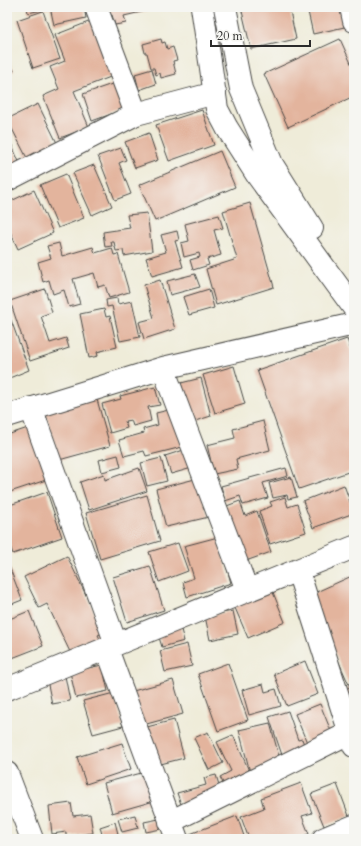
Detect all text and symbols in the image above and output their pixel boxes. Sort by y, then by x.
scale bar [211,22,310,48]
text: 20 m [217,28,244,44]

